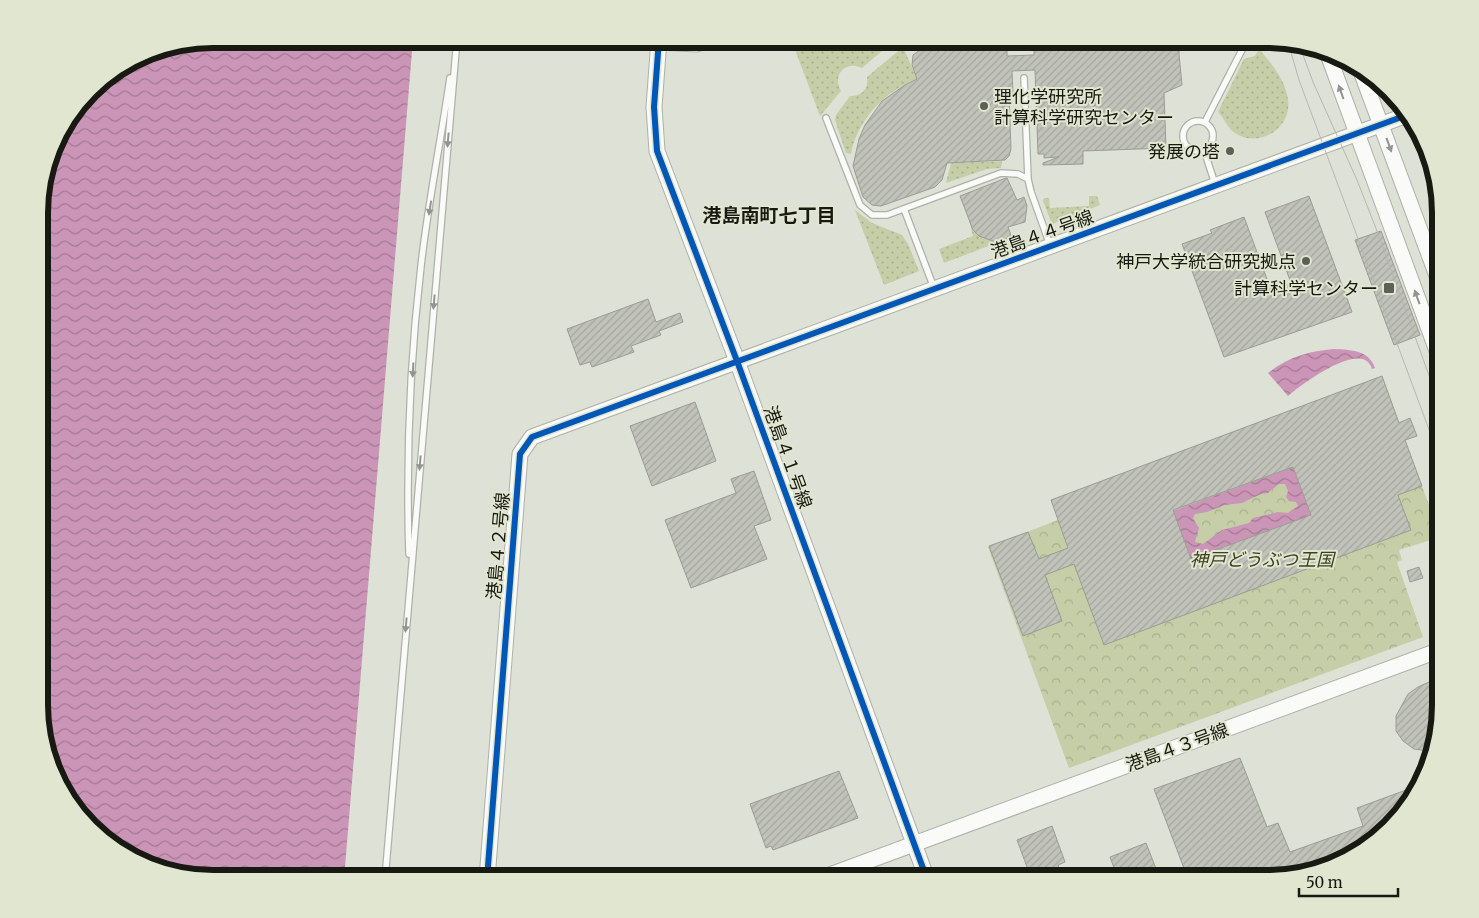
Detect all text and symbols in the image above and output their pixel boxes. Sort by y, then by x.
one-way arrow [1337,84,1344,99]
place label: 理化学研究所 計算科学研究センター [994,85,1174,129]
marker: 理化学研究所 計算科学研究センター [978,100,990,112]
one-way arrow [444,132,452,148]
one-way arrow [1386,137,1393,152]
place label: 発展の塔 [1148,140,1220,163]
marker: 発展の塔 [1224,145,1236,157]
one-way arrow [426,200,434,216]
district label: 港島南町七丁目 [702,203,836,227]
street label: 港島４４号線 [987,205,1097,263]
place label: 神戸大学統合研究拠点 [1116,250,1296,273]
marker: 神戸大学統合研究拠点 [1300,255,1312,267]
place label: 計算科学センター [1234,277,1378,300]
marker: 計算科学センター [1382,281,1396,295]
one-way arrow [1413,289,1421,304]
one-way arrow [430,294,438,310]
one-way arrow [409,362,417,378]
street label: 港島４１号線 [759,402,817,512]
one-way arrow [416,456,424,472]
street label: 港島４２号線 [482,491,514,601]
park label: 神戸どうぶつ王国 [1190,548,1337,571]
one-way arrow [402,618,410,634]
street label: 港島４３号線 [1122,718,1232,776]
scale bar [1299,866,1398,898]
text: 50 m [1306,873,1343,892]

